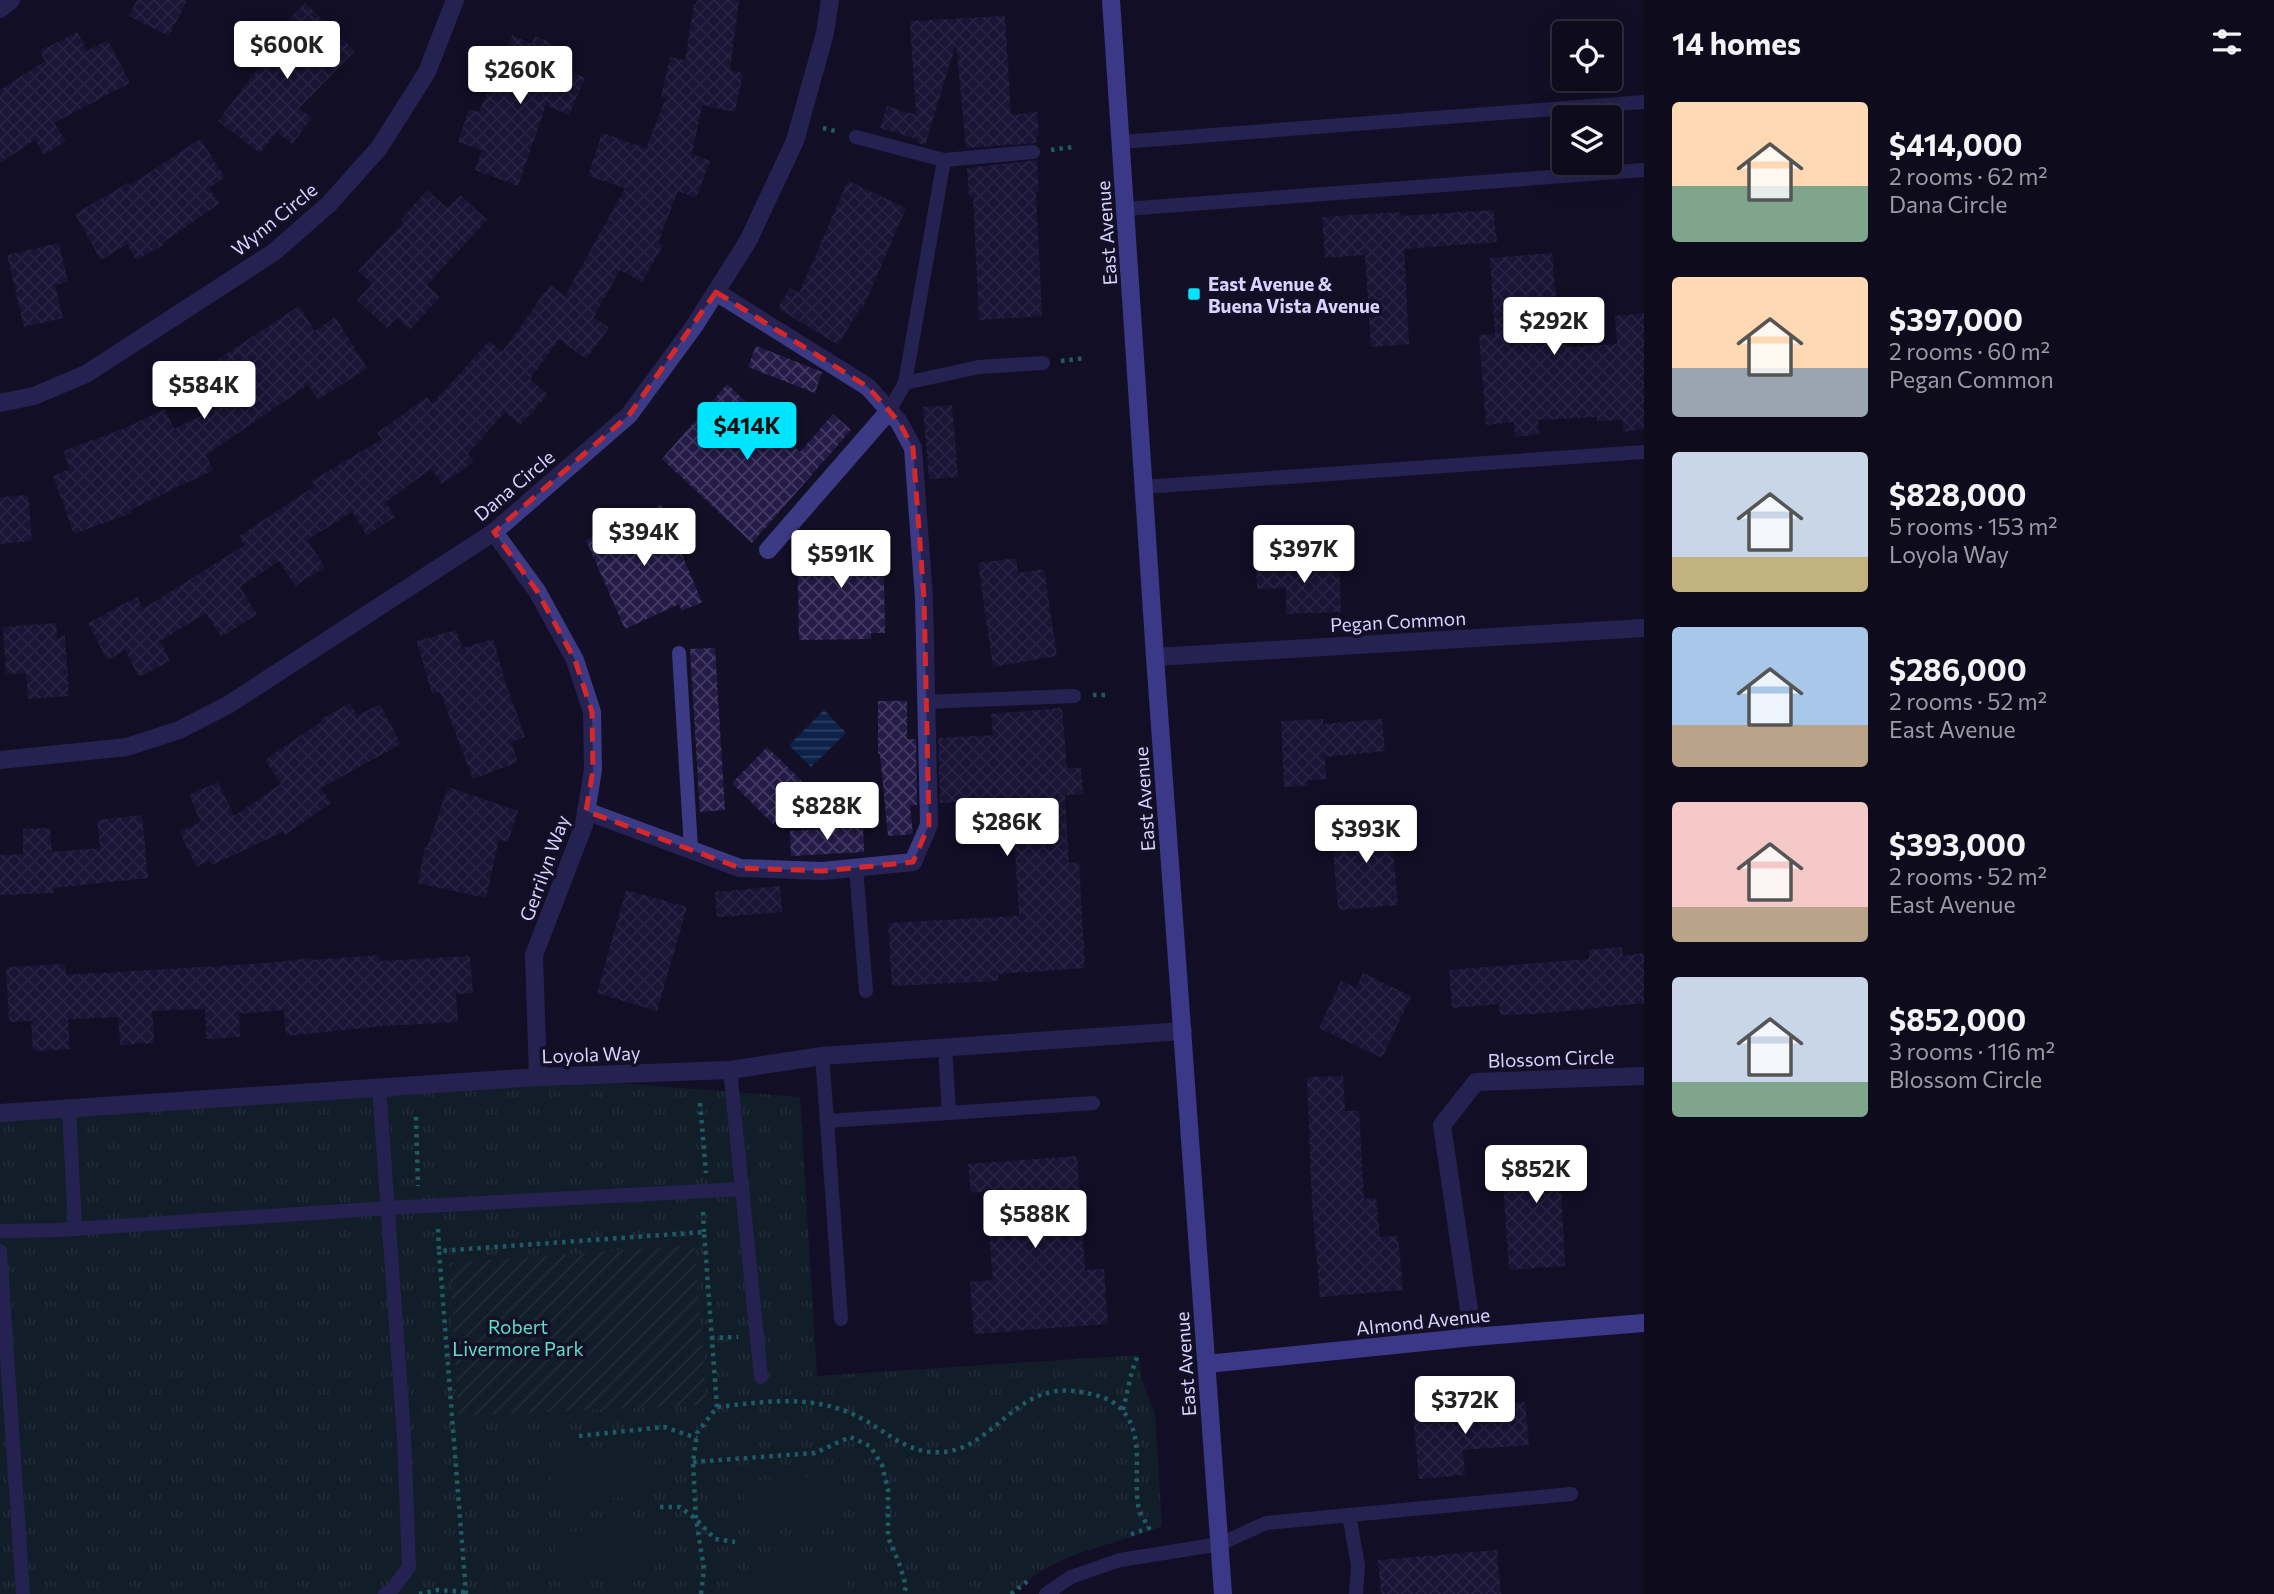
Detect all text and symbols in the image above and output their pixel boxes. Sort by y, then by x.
map controls [1552,21,1622,175]
button: locate [1552,21,1622,91]
pin: $600K [238,22,336,81]
icon: filters [2208,23,2246,61]
text: 14 homes [1672,24,1801,61]
text: $600K [250,30,324,58]
pin: $260K [471,46,569,106]
text: $260K [484,55,556,83]
button: layers [1552,105,1622,175]
text: $414,000 [1889,125,2023,162]
icon: home [1728,130,1812,214]
text: 2 rooms · 62 m² [1889,162,2048,190]
street label: Wynn Circle [227,178,321,260]
street label: East Avenue [1091,180,1121,286]
text: Dana Circle [1889,190,2007,218]
place label: East Avenue & Buena Vista Avenue [1208,272,1380,317]
marker: East Avenue & Buena Vista Avenue [1186,286,1202,302]
pin: $292K [1505,298,1603,357]
text: $397,000 [1889,300,2023,337]
icon: home [1728,305,1812,389]
text: $292K [1519,306,1589,334]
text: 2 rooms · 60 m² [1889,337,2050,365]
pin: $584K [155,362,253,421]
text: Pegan Common [1889,365,2054,393]
text: $584K [168,370,240,398]
pin: $414K [698,402,796,462]
text: $414K [713,411,781,439]
street label: Dana Circle [469,445,559,525]
text: $828,000 [1889,475,2027,512]
icon: home [1728,480,1812,564]
pin: $394K [595,508,693,568]
text: 5 rooms · 153 m² [1889,512,2058,540]
text: $394K [609,517,679,545]
pin: $397K [1255,526,1353,585]
pin: $591K [792,530,890,590]
text: $397K [1269,534,1339,562]
text: $591K [807,539,875,567]
text: Loyola Way [1889,540,2009,568]
street label: Pegan Common [1329,606,1467,636]
text: $286,000 [1889,650,2027,687]
icon: home [1728,655,1812,739]
text: 2 rooms · 52 m² [1889,687,2047,715]
text: East Avenue [1889,715,2016,743]
street label: East Avenue [1129,746,1159,852]
pin: $828K [778,782,876,842]
text: $828K [792,791,862,819]
pin: $286K [958,798,1056,858]
pin: $393K [1317,806,1415,865]
text: $286K [972,807,1042,835]
street label: Gerrilyn Way [514,812,574,924]
text: $393K [1331,814,1401,842]
text: $393,000 [1889,825,2026,862]
icon: home [1728,830,1812,914]
text: 2 rooms · 52 m² [1889,862,2047,890]
text: East Avenue [1889,890,2016,918]
text: $852,000 [1889,1000,2026,1037]
icon: home [1728,1005,1812,1089]
text: 3 rooms · 116 m² [1889,1037,2055,1065]
street label: Loyola Way [541,1041,641,1067]
street label: Blossom Circle [1487,1044,1615,1072]
text: Blossom Circle [1889,1065,2042,1093]
pin: $852K [1487,1146,1585,1205]
text: $852K [1501,1154,1571,1182]
pin: $588K [986,1190,1084,1250]
text: $588K [999,1199,1071,1227]
street label: Almond Avenue [1355,1303,1491,1339]
street label: East Avenue [1170,1311,1200,1417]
park label: Robert Livermore Park [452,1315,584,1360]
pin: $372K [1416,1376,1514,1436]
text: $372K [1431,1385,1499,1413]

